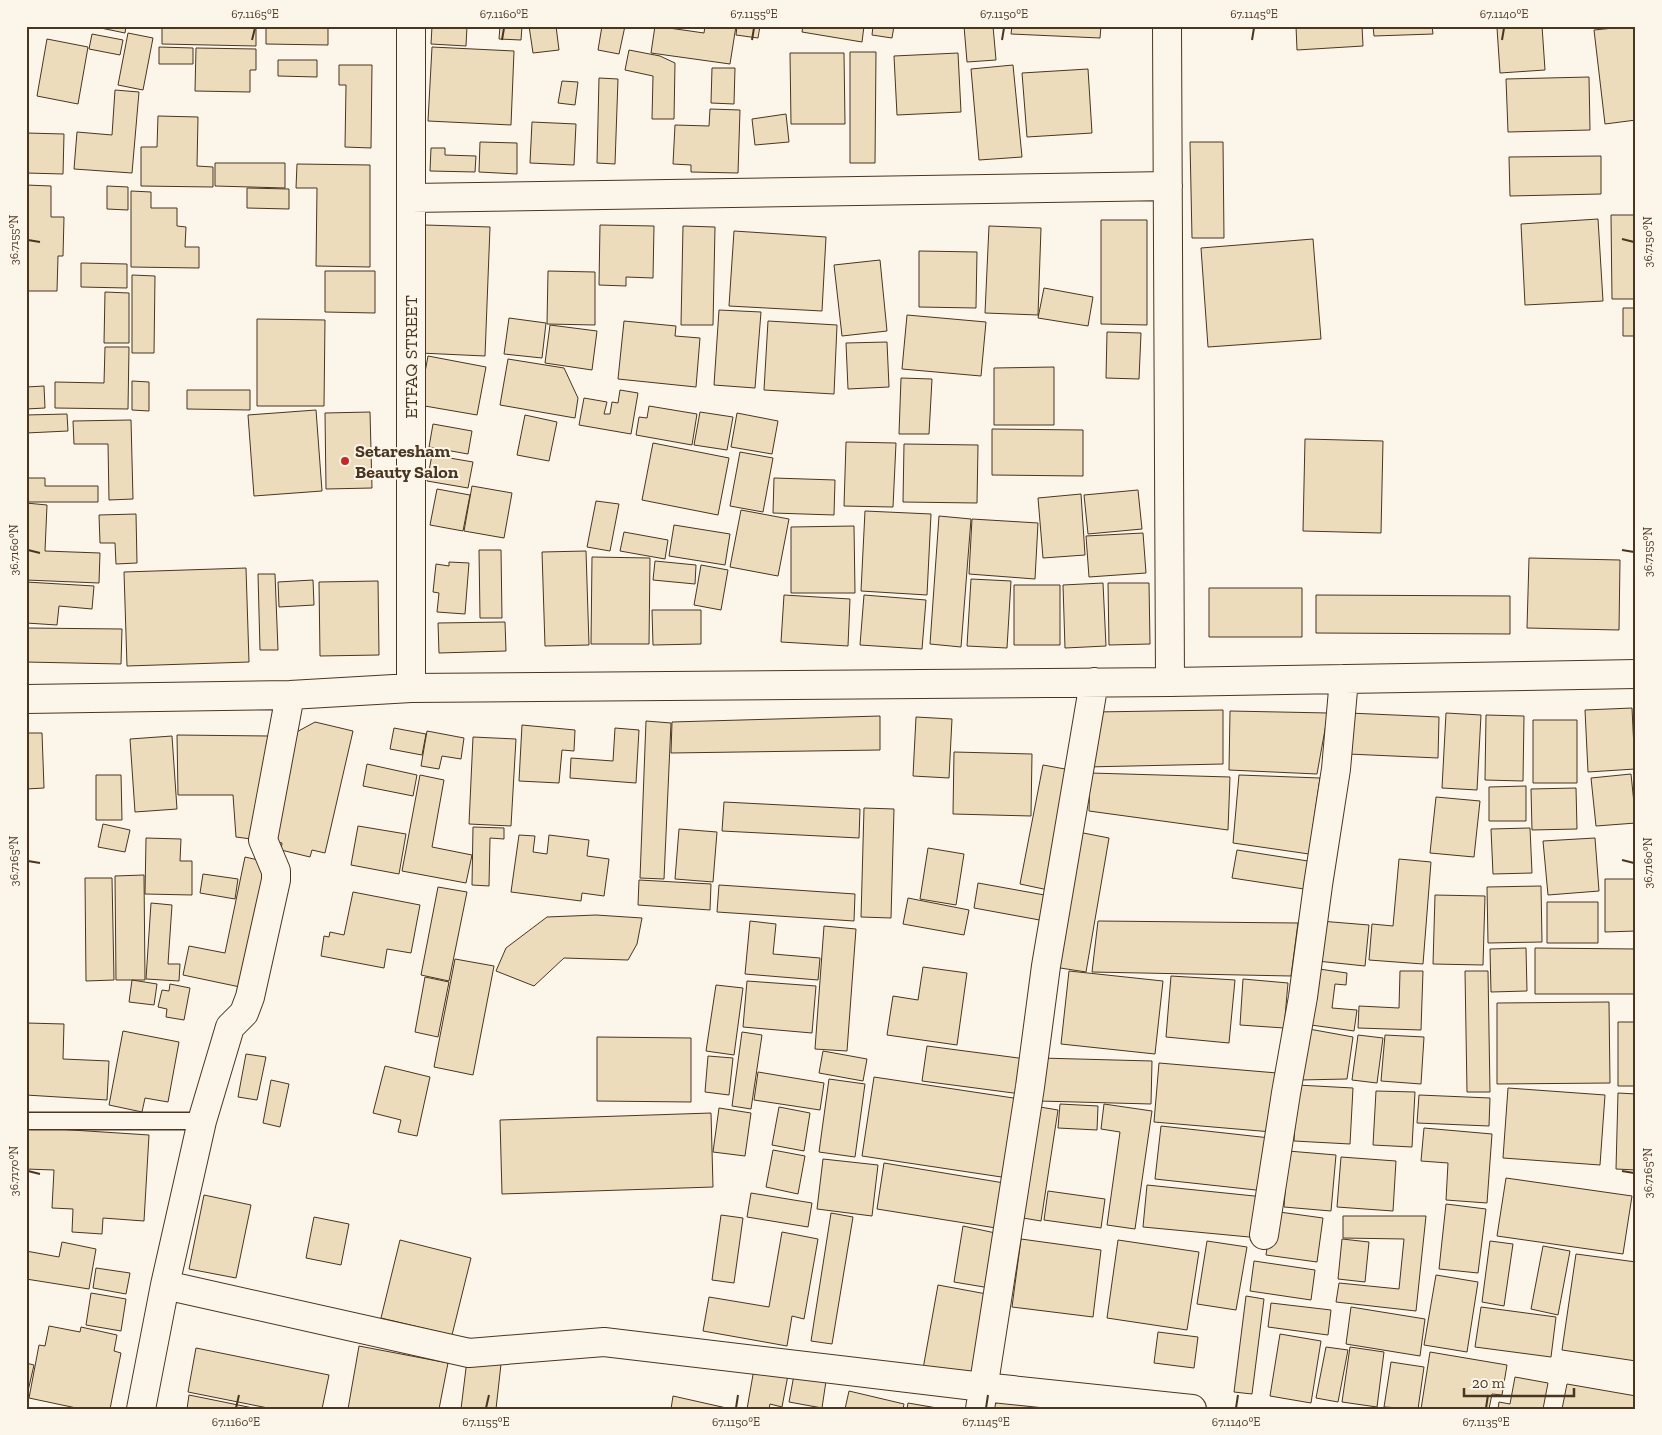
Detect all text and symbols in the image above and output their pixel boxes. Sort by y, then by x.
text: 67.1165°E [231,7,279,21]
text: 67.1160°E [480,7,528,21]
text: 67.1155°E [730,7,778,21]
text: 67.1150°E [980,7,1028,21]
text: 67.1145°E [1230,7,1278,21]
text: 67.1140°E [1480,7,1528,21]
text: 36.7155°N [7,215,21,265]
text: 36.7150°N [1641,216,1655,267]
street label: ETFAQ STREET [400,295,422,419]
place label: Setaresham Beauty Salon [355,440,459,483]
marker: Setaresham Beauty Salon [339,455,351,467]
text: 36.7160°N [7,524,21,576]
text: 36.7155°N [1641,527,1655,577]
text: 36.7165°N [7,836,21,886]
text: 36.7160°N [1641,837,1655,889]
text: 36.7170°N [7,1146,21,1196]
text: 36.7165°N [1641,1148,1655,1198]
scale bar [1464,1365,1574,1397]
text: 20 m [1472,1374,1505,1392]
text: 67.1160°E [212,1415,260,1429]
text: 67.1155°E [462,1415,510,1429]
text: 67.1150°E [712,1415,760,1429]
text: 67.1145°E [962,1415,1010,1429]
text: 67.1140°E [1212,1415,1260,1429]
text: 67.1135°E [1462,1415,1510,1429]

